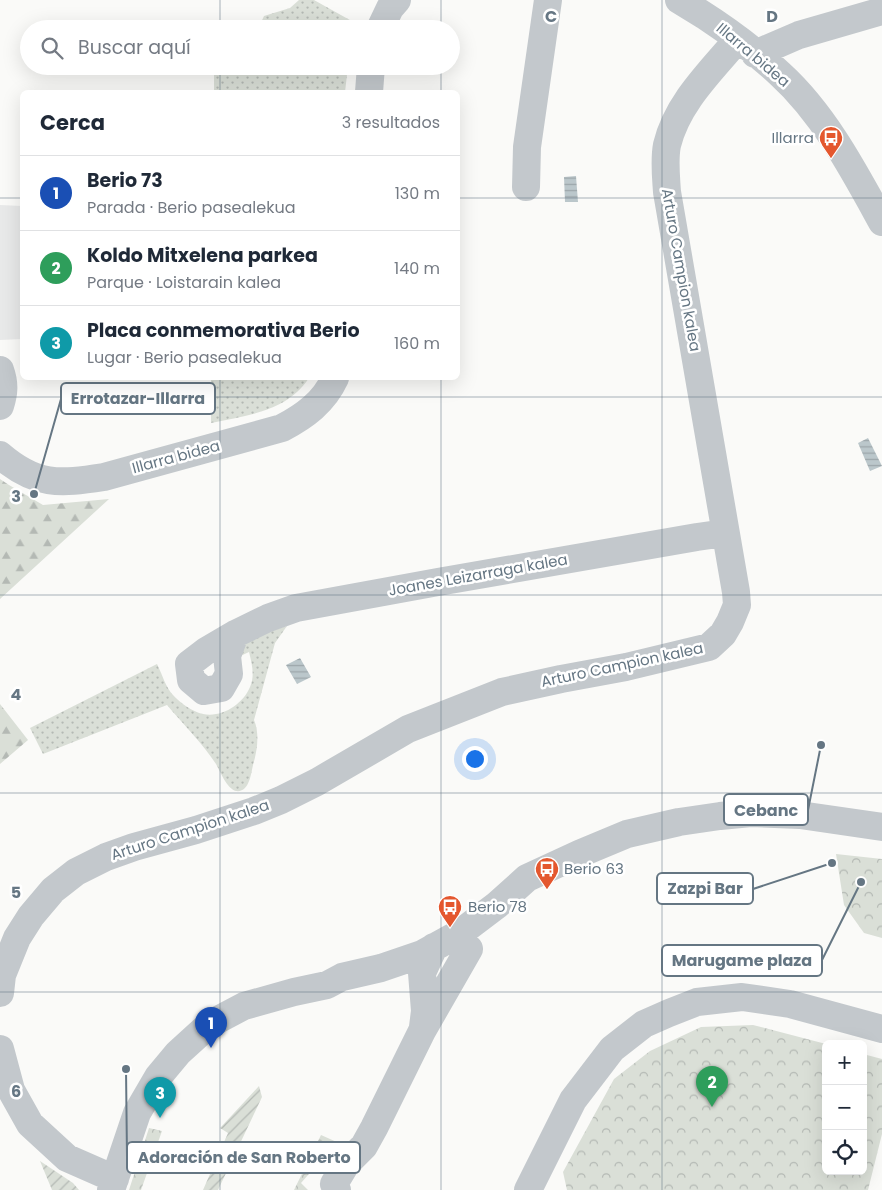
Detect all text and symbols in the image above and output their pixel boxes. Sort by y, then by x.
text: C [545,5,557,28]
text: D [766,5,778,28]
street label: Illarra bidea [712,18,795,92]
search box [20,20,460,75]
icon: search [38,34,66,62]
text: Buscar aquí [78,34,191,61]
text: Cerca [40,108,105,137]
text: 3 resultados [342,111,440,134]
bus stop icon: Illarra [818,125,844,159]
place label: Illarra [771,127,814,148]
text: Berio 73 [87,167,163,194]
text: 1 [53,182,59,205]
text: 130 m [395,182,440,205]
street label: Arturo Campion kalea [657,187,706,353]
text: Parada · Berio pasealekua [87,196,295,219]
text: Koldo Mitxelena parkea [87,242,318,269]
text: 2 [51,257,61,280]
text: 140 m [394,257,440,280]
text: Parque · Loistarain kalea [87,271,281,294]
text: Placa conmemorativa Berio [87,317,359,344]
text: 3 [51,332,61,355]
text: 160 m [394,332,440,355]
text: Lugar · Berio pasealekua [87,346,282,369]
callout: Errotazar-Illarra [61,383,215,414]
text: Errotazar-Illarra [71,387,205,410]
street label: Illarra bidea [130,435,222,478]
text: 3 [11,485,21,508]
street label: Joanes Leizarraga kalea [387,548,569,601]
street label: Arturo Campion kalea [539,637,705,692]
text: 4 [11,683,22,706]
your location [462,746,488,772]
street label: Arturo Campion kalea [108,794,272,865]
callout: Cebanc [724,794,808,825]
text: Cebanc [734,799,798,822]
bus stop icon: Berio 63 [534,856,560,890]
place label: Berio 63 [564,858,624,879]
callout: Zazpi Bar [657,873,753,904]
text: Zazpi Bar [667,877,743,900]
text: 5 [11,881,21,904]
bus stop icon: Berio 78 [437,894,463,928]
place label: Berio 78 [468,896,527,917]
callout: Marugame plaza [662,945,822,976]
text: Marugame plaza [672,949,812,972]
pin: 1 [195,1007,227,1048]
map controls [822,1040,867,1175]
button: + [822,1040,867,1085]
pin: 2 [696,1066,728,1107]
pin: 3 [144,1077,176,1118]
text: 6 [11,1080,21,1103]
button: − [822,1085,867,1130]
button: locate [822,1130,867,1175]
callout: Adoración de San Roberto [127,1142,360,1173]
text: Adoración de San Roberto [137,1146,351,1169]

